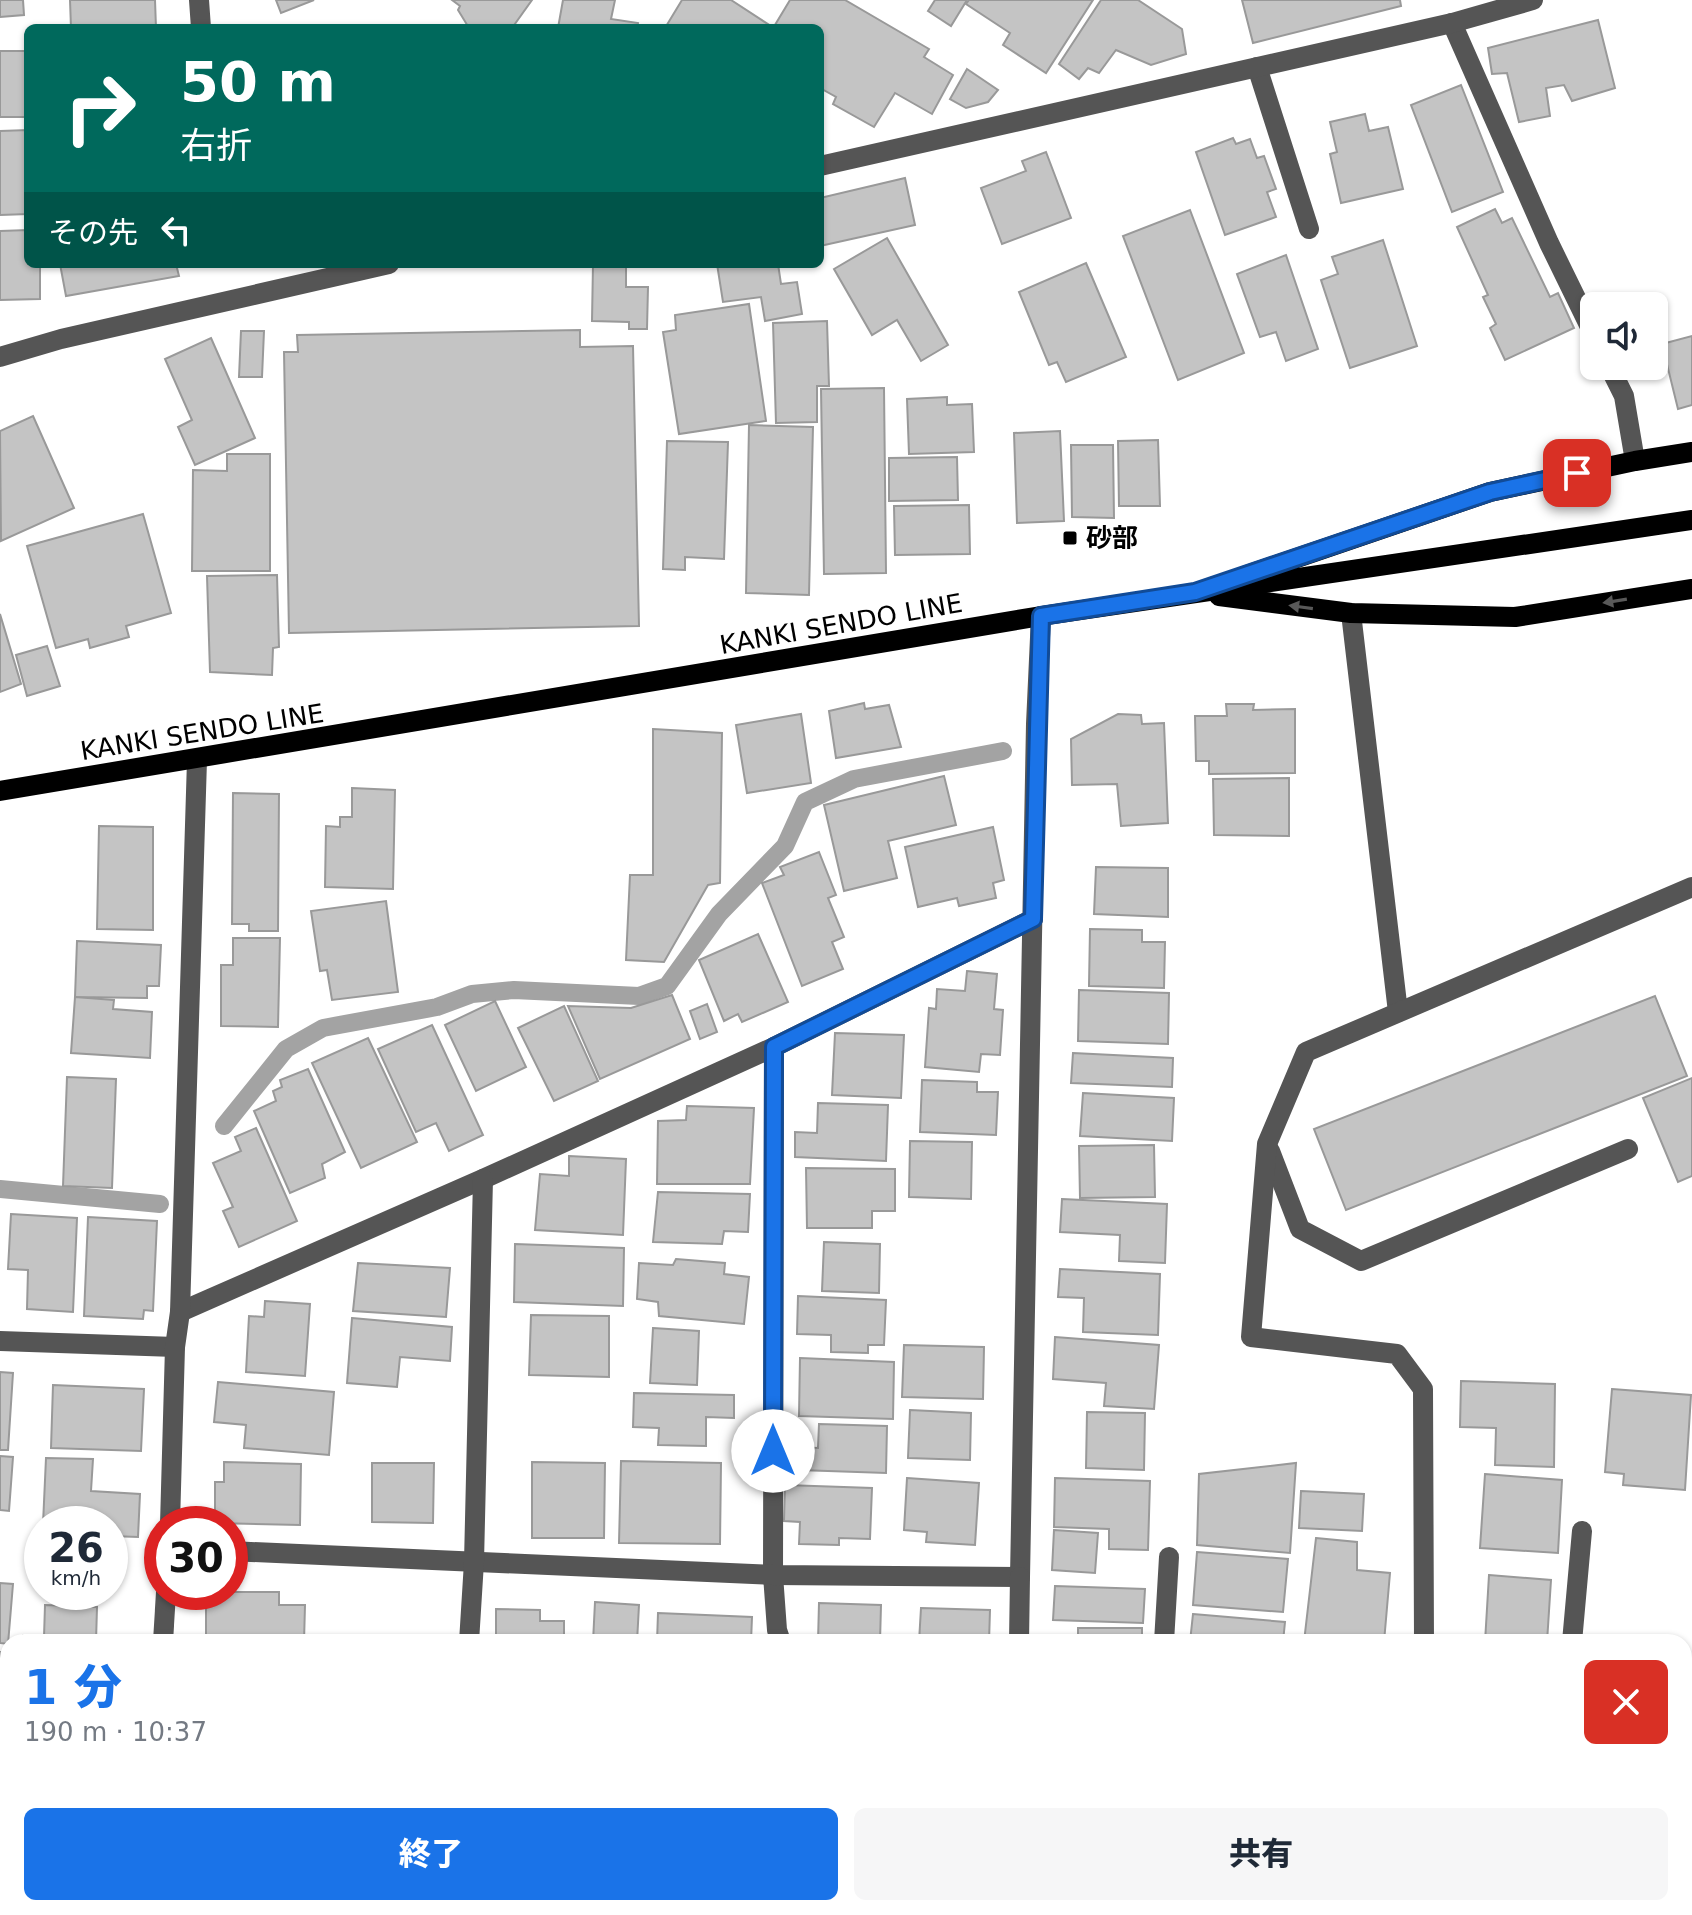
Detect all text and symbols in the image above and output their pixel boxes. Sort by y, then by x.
text: 50 m [180,49,336,114]
icon: right [48,56,152,160]
text: 右折 [180,125,252,166]
icon: left [154,208,198,252]
text: その先 [48,215,138,250]
map controls [1580,292,1668,380]
button: sound [1580,292,1668,380]
pin [1543,439,1611,507]
icon: arrive [1555,451,1599,495]
place label: 砂部 [1086,523,1138,553]
marker: 砂部 [1061,529,1079,547]
street label: KANKI SENDO LINE [717,588,965,660]
one-way arrow [1602,595,1627,608]
one-way arrow [1288,600,1313,613]
street label: KANKI SENDO LINE [78,698,326,766]
position arrow [731,1409,815,1493]
speed limit sign: 30 [144,1506,248,1610]
text: 26 [48,1525,104,1571]
text: km/h [51,1566,101,1590]
text: 1 分 [24,1659,122,1715]
button: close [1584,1660,1668,1744]
text: 190 m · 10:37 [24,1717,207,1747]
button: 終了 [24,1808,838,1900]
button: 共有 [854,1808,1668,1900]

